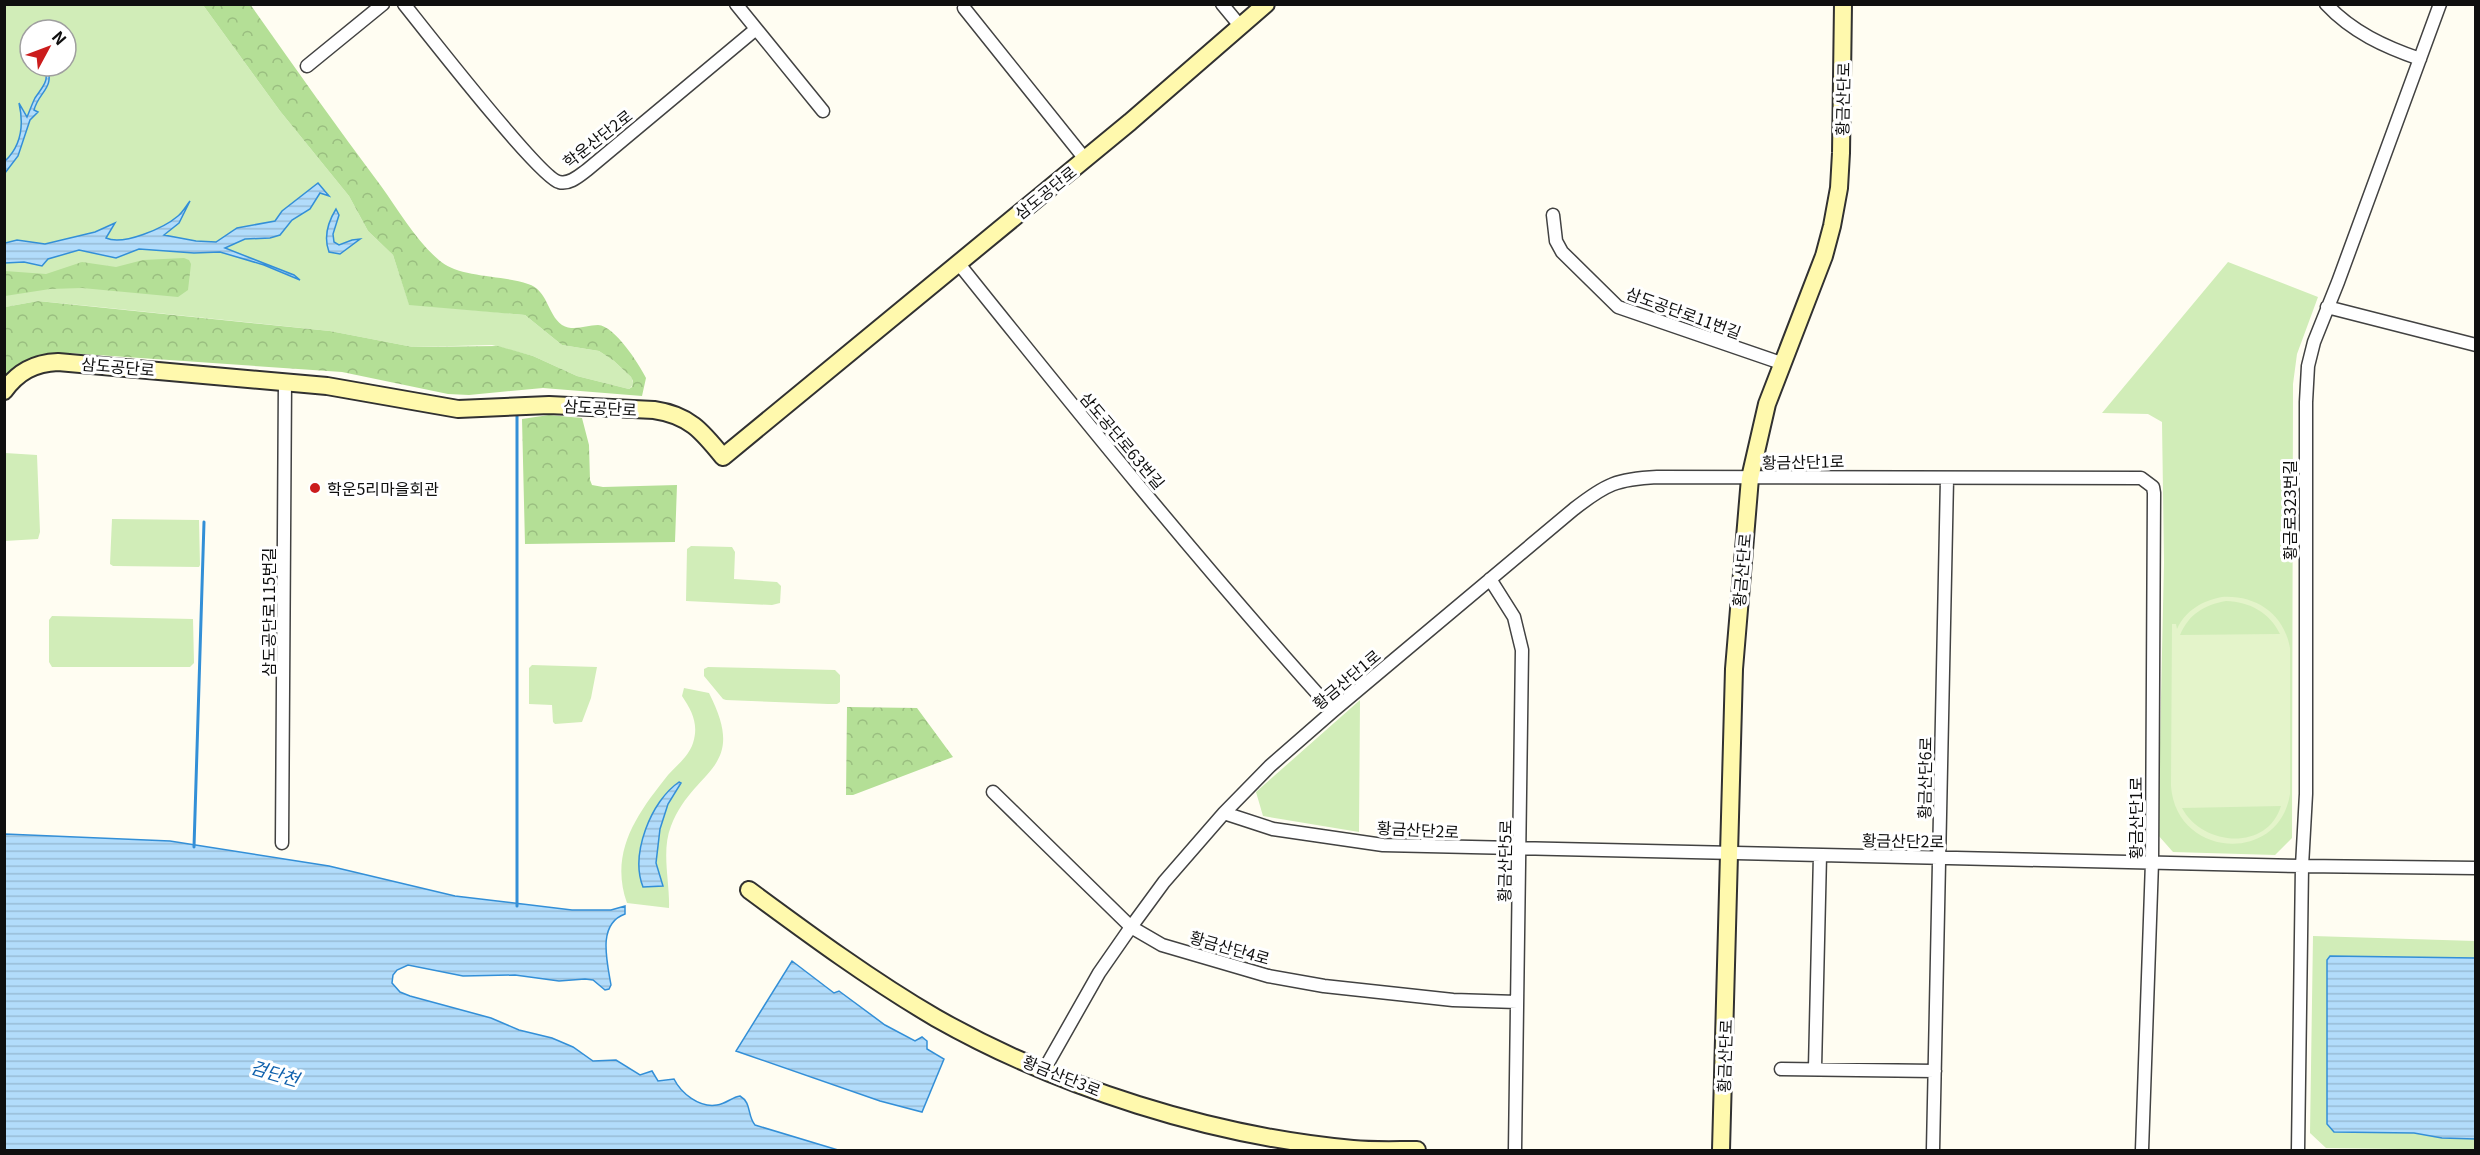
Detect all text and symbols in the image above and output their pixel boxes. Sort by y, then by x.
north arrow [18,18,78,78]
text: N [47,25,73,50]
street label: 황금산단로 [1829,62,1855,136]
street label: 학운산단2로 [557,103,637,173]
street label: 삼도공단로 [1009,159,1081,224]
street label: 삼도공단로11번길 [1623,280,1745,344]
street label: 삼도공단로 [80,351,156,381]
street label: 삼도공단로63번길 [1075,386,1171,494]
street label: 삼도공단로 [563,393,638,421]
street label: 황금산단1로 [1762,448,1845,474]
street label: 황금로323번길 [2277,460,2301,560]
place label: 학운5리마을회관 [327,476,439,500]
marker: 학운5리마을회관 [308,481,322,495]
street label: 황금산단로 [1726,532,1756,608]
street label: 삼도공단로115번길 [256,547,280,677]
street label: 황금산단1로 [1307,643,1386,715]
street label: 황금산단6로 [1911,736,1937,819]
street label: 황금산단1로 [2123,776,2147,859]
street label: 황금산단2로 [1376,815,1460,843]
street label: 황금산단5로 [1491,819,1517,902]
street label: 황금산단2로 [1862,827,1945,853]
street label: 황금산단4로 [1187,924,1273,970]
street label: 황금산단로 [1711,1019,1737,1093]
street label: 황금산단3로 [1019,1048,1105,1102]
water label: 검단천 [248,1053,305,1092]

